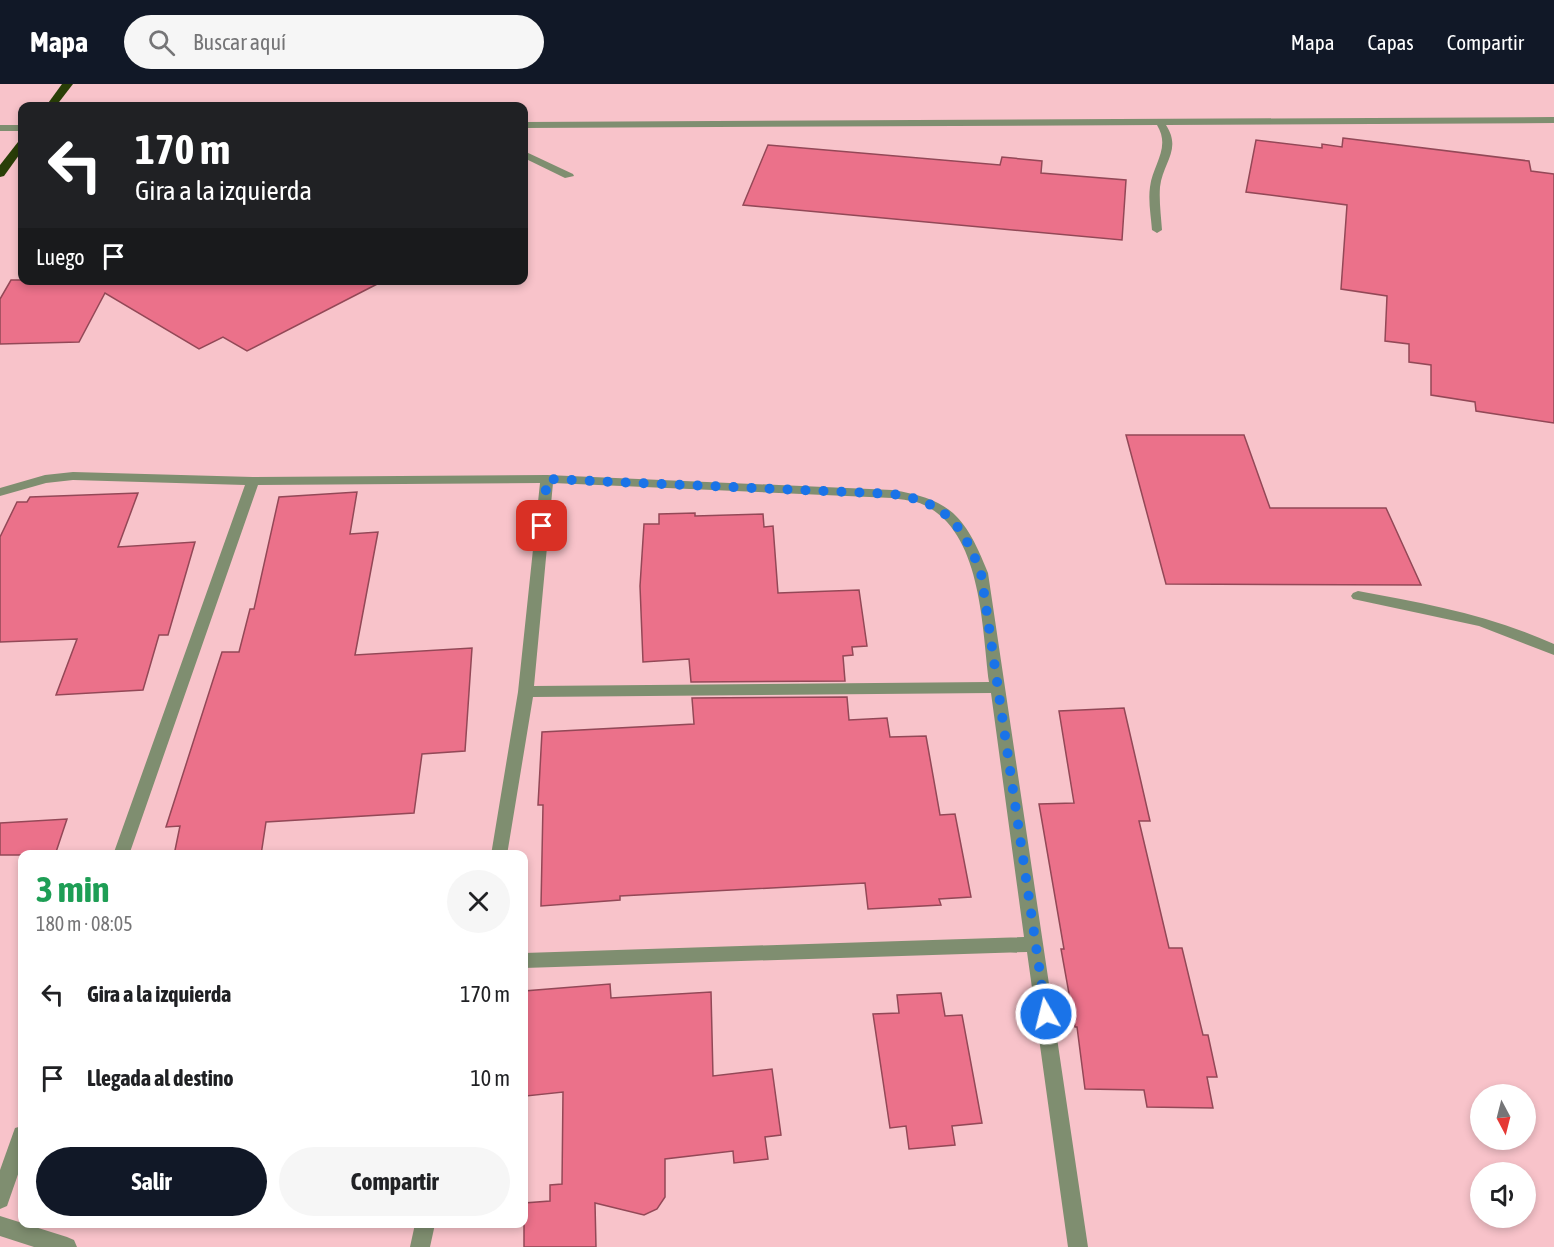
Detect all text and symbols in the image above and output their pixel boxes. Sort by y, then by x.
search box [124,15,544,69]
text: Mapa [30,26,88,58]
icon: search [145,26,178,59]
text: Buscar aquí [193,29,286,55]
text: Mapa [1291,30,1334,54]
text: Capas [1367,30,1414,54]
text: Compartir [1447,30,1524,54]
text: 170 m [135,125,230,173]
icon: left [36,126,114,204]
text: Gira a la izquierda [135,175,312,206]
icon: arrive [97,240,130,273]
text: Luego [36,244,85,270]
pin [516,500,567,551]
icon: arrive [525,509,558,542]
text: 3 min [36,868,110,910]
button: close [447,870,510,933]
text: 180 m · 08:05 [36,912,133,935]
icon: left [36,978,69,1011]
text: Gira a la izquierda [87,981,231,1007]
text: 170 m [460,981,510,1007]
position arrow [1014,982,1078,1046]
icon: arrive [36,1062,69,1095]
text: Llegada al destino [87,1065,234,1091]
text: 10 m [470,1065,510,1091]
north arrow [1470,1084,1536,1150]
map controls [1470,1084,1536,1228]
button: Salir [36,1147,267,1216]
button: Compartir [279,1147,510,1216]
button: sound [1470,1162,1536,1228]

